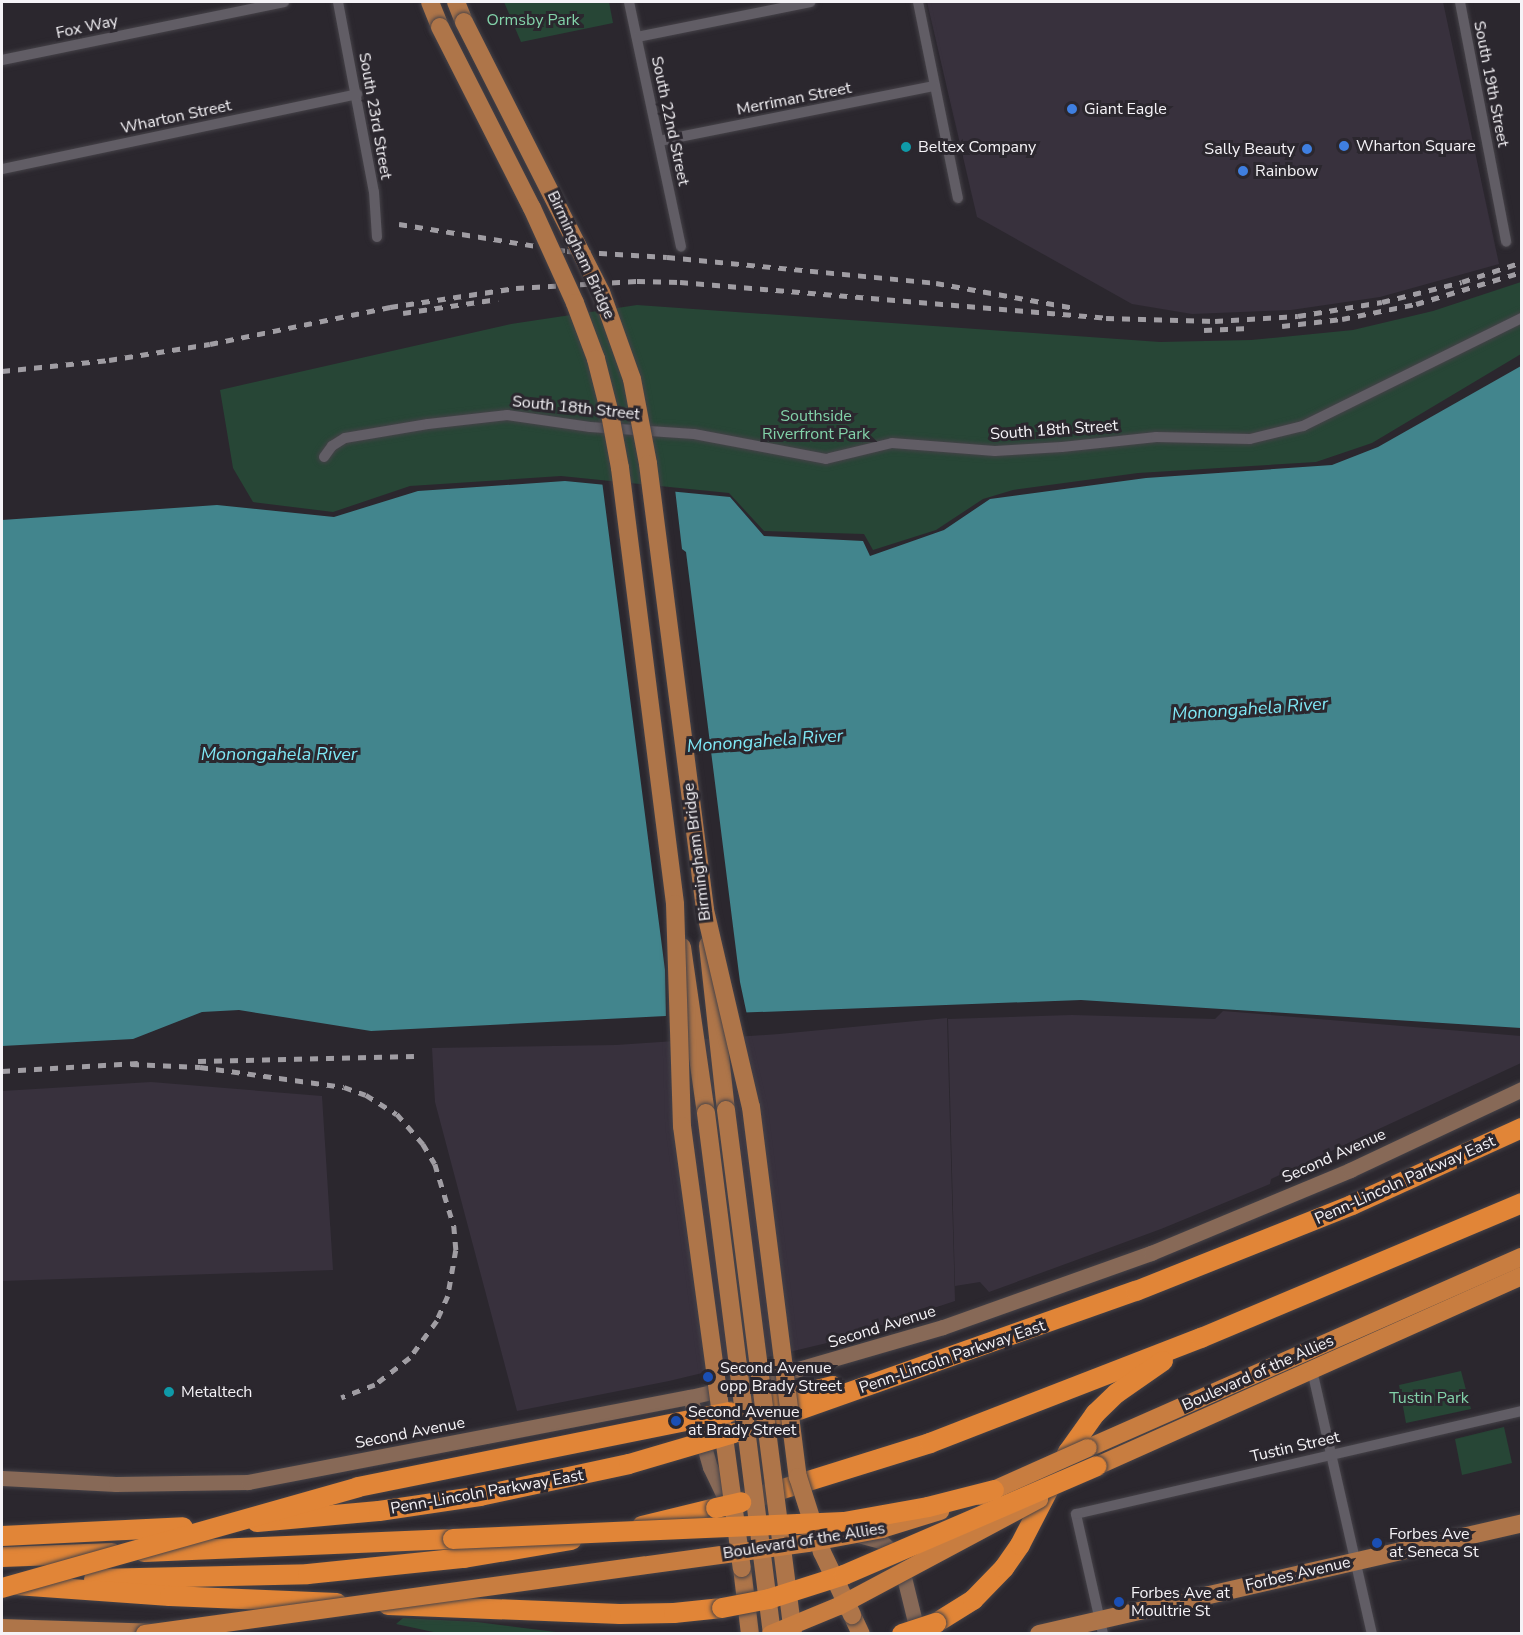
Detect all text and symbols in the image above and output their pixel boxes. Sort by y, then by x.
park label: Ormsby Park [487,10,579,30]
street label: Fox Way [54,11,120,43]
street label: South 19th Street [1469,19,1513,149]
street label: South 23rd Street [354,51,396,181]
street label: South 22nd Street [647,54,693,188]
street label: Merriman Street [735,78,853,120]
street label: Wharton Street [119,96,233,138]
place label: Giant Eagle [1084,99,1167,119]
marker: Giant Eagle [1065,102,1079,116]
place label: Wharton Square [1356,136,1476,156]
place label: Beltex Company [918,137,1036,157]
place label: Sally Beauty [1204,139,1295,159]
marker: Wharton Square [1337,139,1351,153]
marker: Beltex Company [899,140,913,154]
marker: Sally Beauty [1300,142,1314,156]
place label: Rainbow [1255,161,1319,181]
marker: Rainbow [1236,164,1250,178]
street label: Birmingham Bridge [543,188,619,322]
street label: South 18th Street [511,392,641,424]
park label: Southside Riverfront Park [762,406,870,444]
street label: South 18th Street [989,416,1119,444]
water label: Monongahela River [1171,693,1329,725]
water label: Monongahela River [686,725,844,757]
water label: Monongahela River [201,743,357,765]
street label: Birmingham Bridge [679,782,715,922]
street label: Second Avenue [1279,1125,1389,1187]
street label: Penn-Lincoln Parkway East [1312,1131,1498,1229]
street label: Second Avenue [826,1302,938,1352]
street label: Penn-Lincoln Parkway East [856,1316,1048,1398]
street label: Boulevard of the Allies [1179,1331,1337,1415]
place label: Second Avenue opp Brady Street [720,1358,842,1396]
marker: Second Avenue opp Brady Street [701,1370,715,1384]
place label: Metaltech [181,1382,252,1402]
marker: Metaltech [162,1385,176,1399]
park label: Tustin Park [1389,1388,1469,1408]
place label: Second Avenue at Brady Street [688,1402,799,1440]
street label: Second Avenue [353,1413,467,1453]
marker: Second Avenue at Brady Street [669,1414,683,1428]
street label: Tustin Street [1248,1427,1342,1467]
street label: Penn-Lincoln Parkway East [389,1466,585,1518]
street label: Boulevard of the Allies [722,1519,886,1563]
place label: Forbes Ave at Seneca St [1389,1524,1478,1562]
marker: Forbes Ave at Seneca St [1370,1536,1384,1550]
street label: Forbes Avenue [1244,1553,1352,1595]
place label: Forbes Ave at Moultrie St [1131,1583,1230,1621]
marker: Forbes Ave at Moultrie St [1112,1595,1126,1609]

